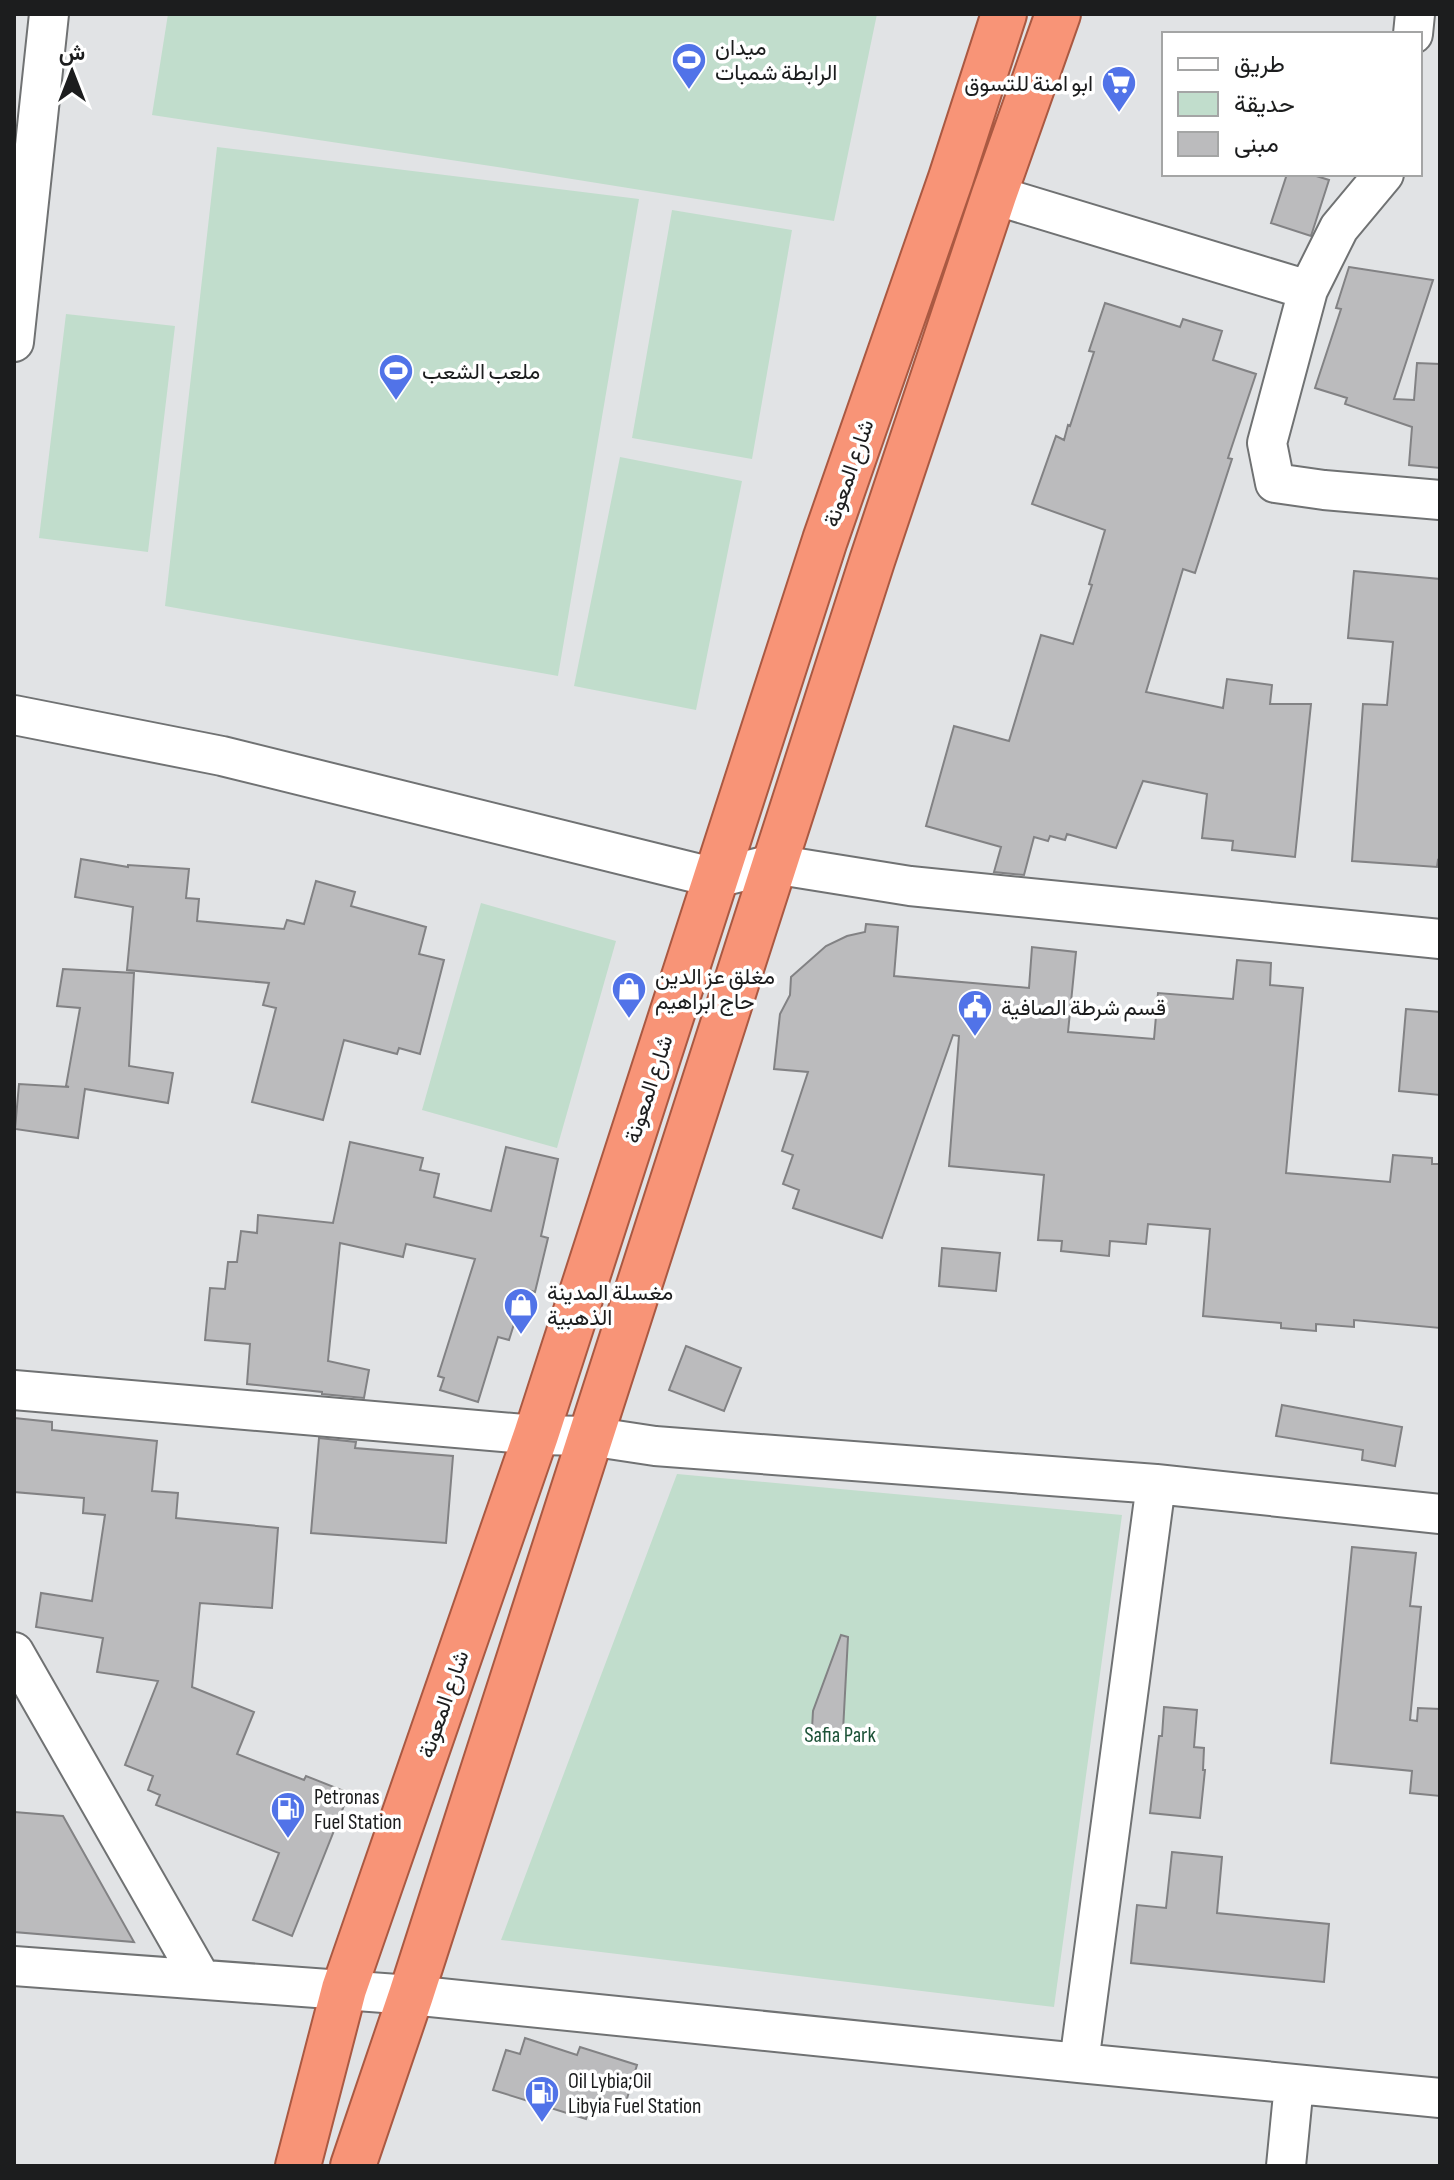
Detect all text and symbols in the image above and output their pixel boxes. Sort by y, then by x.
north arrow [32,32,112,112]
legend [1162,32,1422,176]
place label: ميدان الرابطة شمبات [715,35,837,87]
text: ش [59,40,85,67]
sports icon: ميدان الرابطة شمبات [670,41,708,91]
text: طريق [1234,50,1285,79]
supermarket icon: ابو امنة للتسوق [1100,64,1138,114]
place label: ابو امنة للتسوق [964,71,1093,98]
text: حديقة [1234,90,1295,119]
text: مبنى [1234,130,1279,159]
sports icon: ملعب الشعب [377,352,415,402]
place label: ملعب الشعب [422,359,540,386]
street label: شارع المعونة [818,416,880,531]
place label: مغلق عز الدين حاج ابراهيم [655,964,775,1016]
shop icon: مغلق عز الدين حاج ابراهيم [610,970,648,1020]
public building icon: قسم شرطة الصافية [956,988,994,1038]
place label: قسم شرطة الصافية [1001,995,1166,1022]
street label: شارع المعونة [619,1032,680,1147]
place label: مغسلة المدينة الذهبية [547,1280,673,1332]
shop icon: مغسلة المدينة الذهبية [502,1286,540,1336]
street label: شارع المعونة [413,1647,475,1762]
park label: Safia Park [804,1722,876,1749]
place label: Petronas Fuel Station [314,1784,402,1836]
fuel station icon: Petronas Fuel Station [269,1790,307,1840]
place label: Oil Lybia;Oil Libyia Fuel Station [568,2068,702,2120]
fuel station icon: Oil Lybia;Oil Libyia Fuel Station [523,2074,561,2124]

